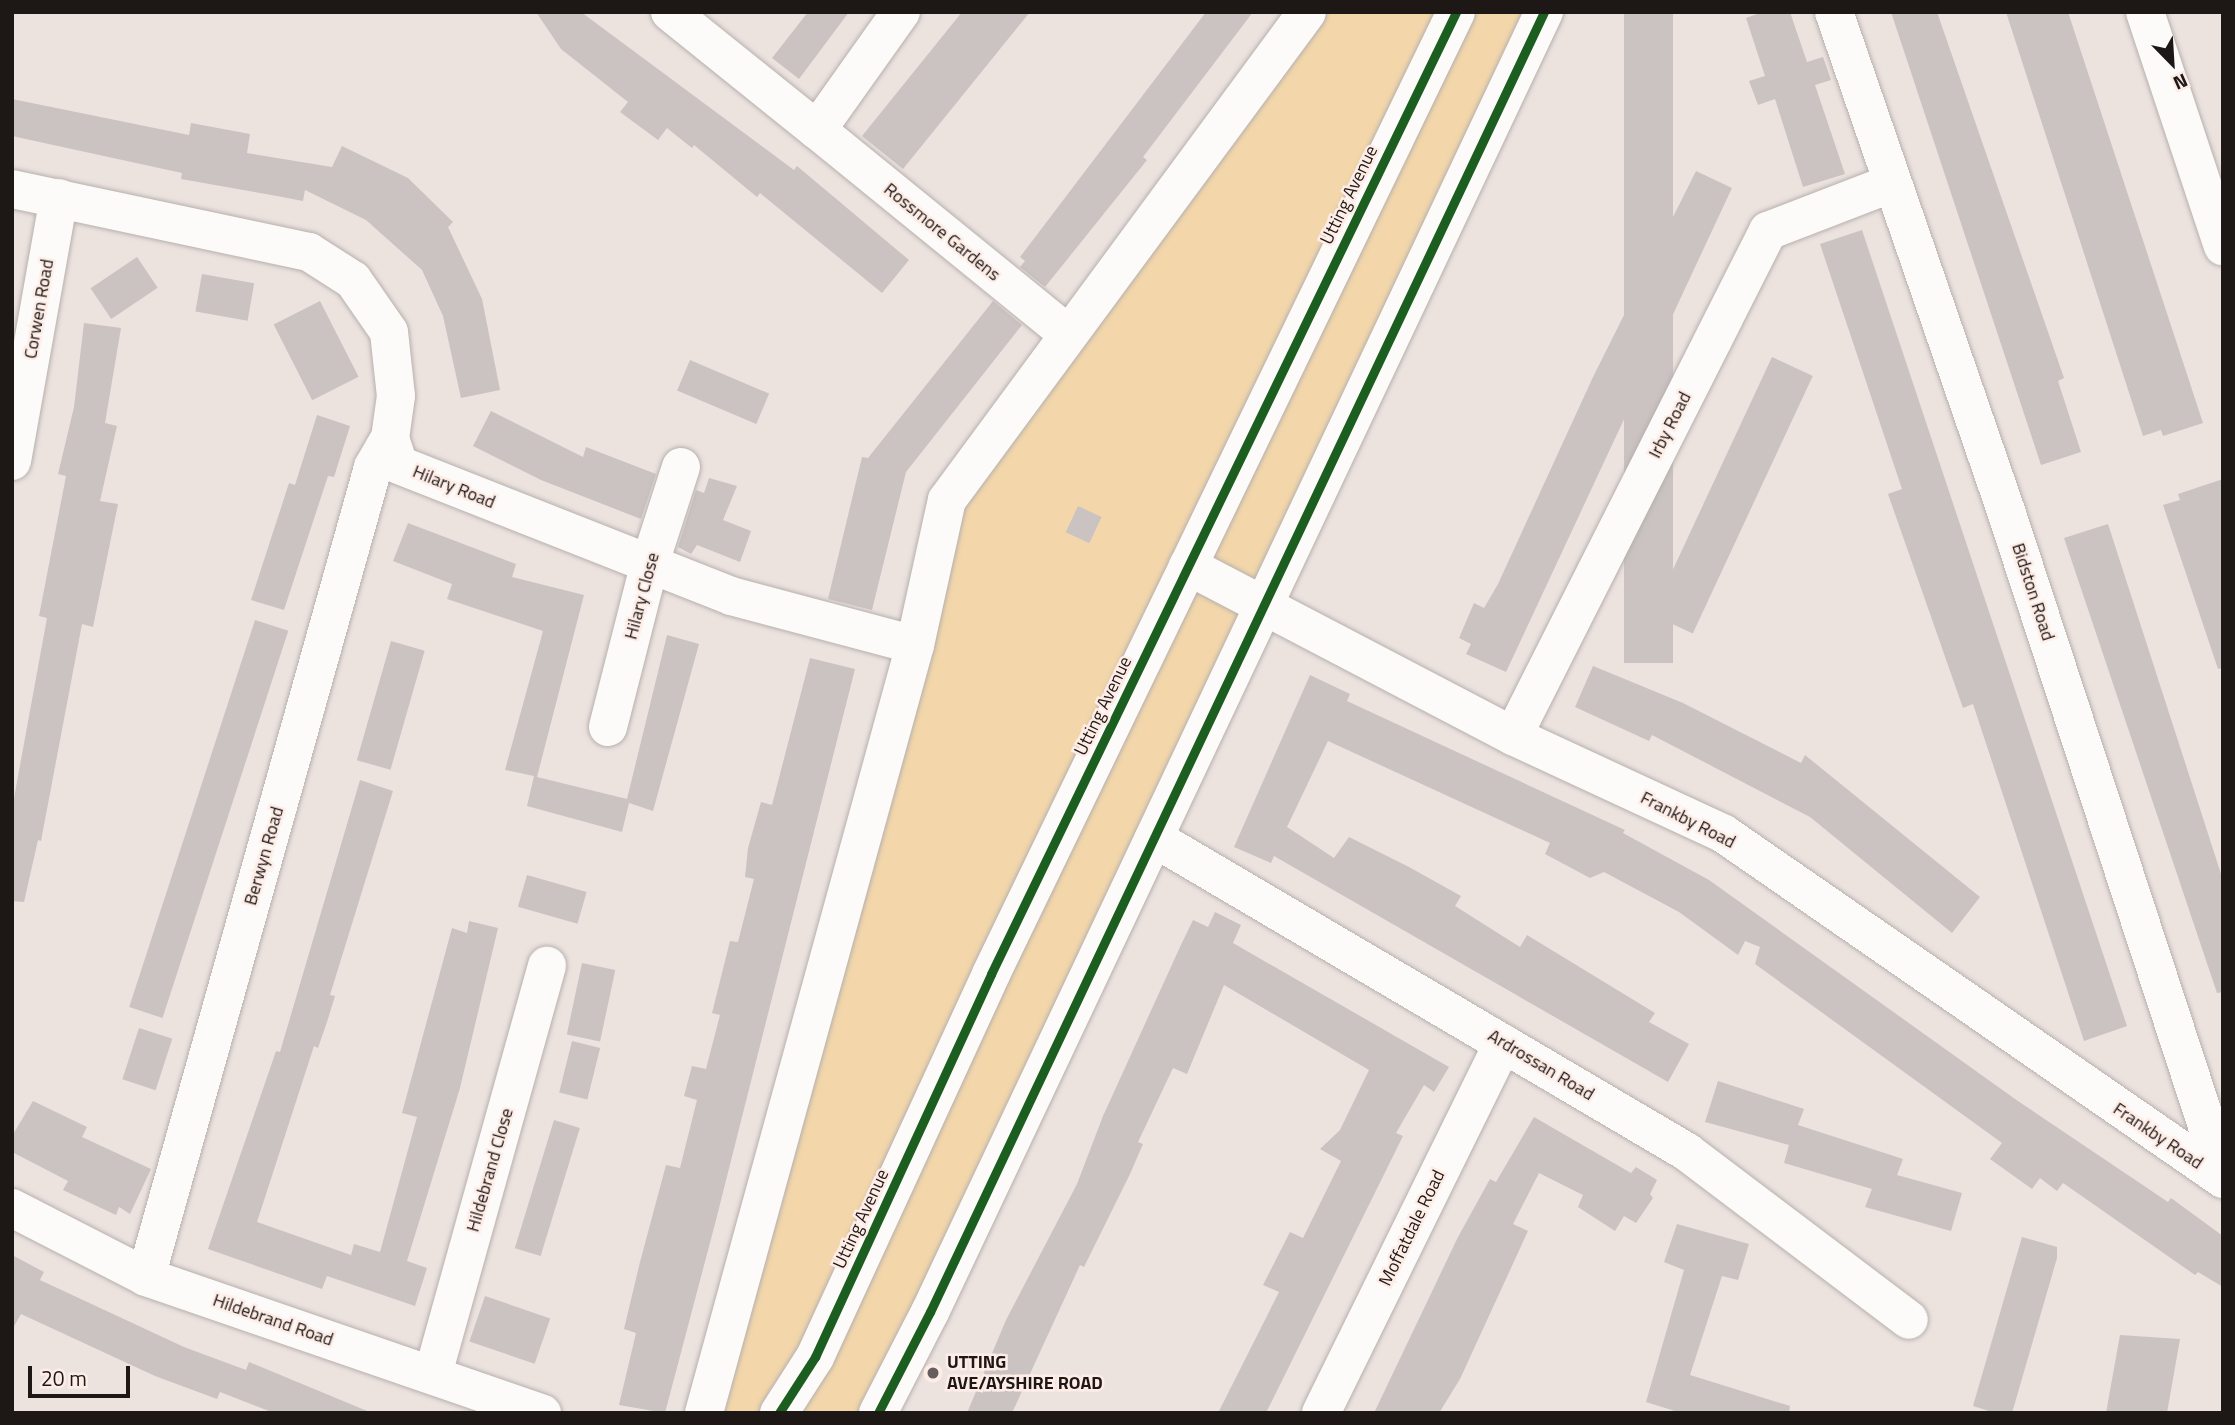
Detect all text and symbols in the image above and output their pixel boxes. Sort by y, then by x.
north arrow [2137,28,2207,98]
text: N [2169,67,2193,99]
street label: Utting Avenue [1316,142,1382,248]
street label: Rossmore Gardens [879,178,1005,286]
street label: Corwen Road [20,258,58,360]
street label: Irby Road [1644,388,1696,462]
street label: Hilary Road [410,461,498,513]
street label: Bidston Road [2007,540,2059,644]
street label: Hilary Close [620,550,664,642]
street label: Utting Avenue [1070,653,1136,759]
street label: Frankby Road [1637,787,1739,853]
street label: Berwyn Road [240,804,288,908]
street label: Ardrossan Road [1484,1025,1598,1105]
street label: Frankby Road [2109,1098,2207,1174]
street label: Hildebrand Close [462,1106,518,1234]
street label: Utting Avenue [829,1166,893,1272]
street label: Moffatdale Road [1375,1166,1449,1290]
street label: Hildebrand Road [210,1289,336,1351]
scale bar [32,1352,133,1396]
place label: UTTING AVE/AYSHIRE ROAD [947,1352,1103,1394]
text: 20 m [41,1362,87,1394]
marker: UTTING AVE/AYSHIRE ROAD [925,1365,941,1381]

